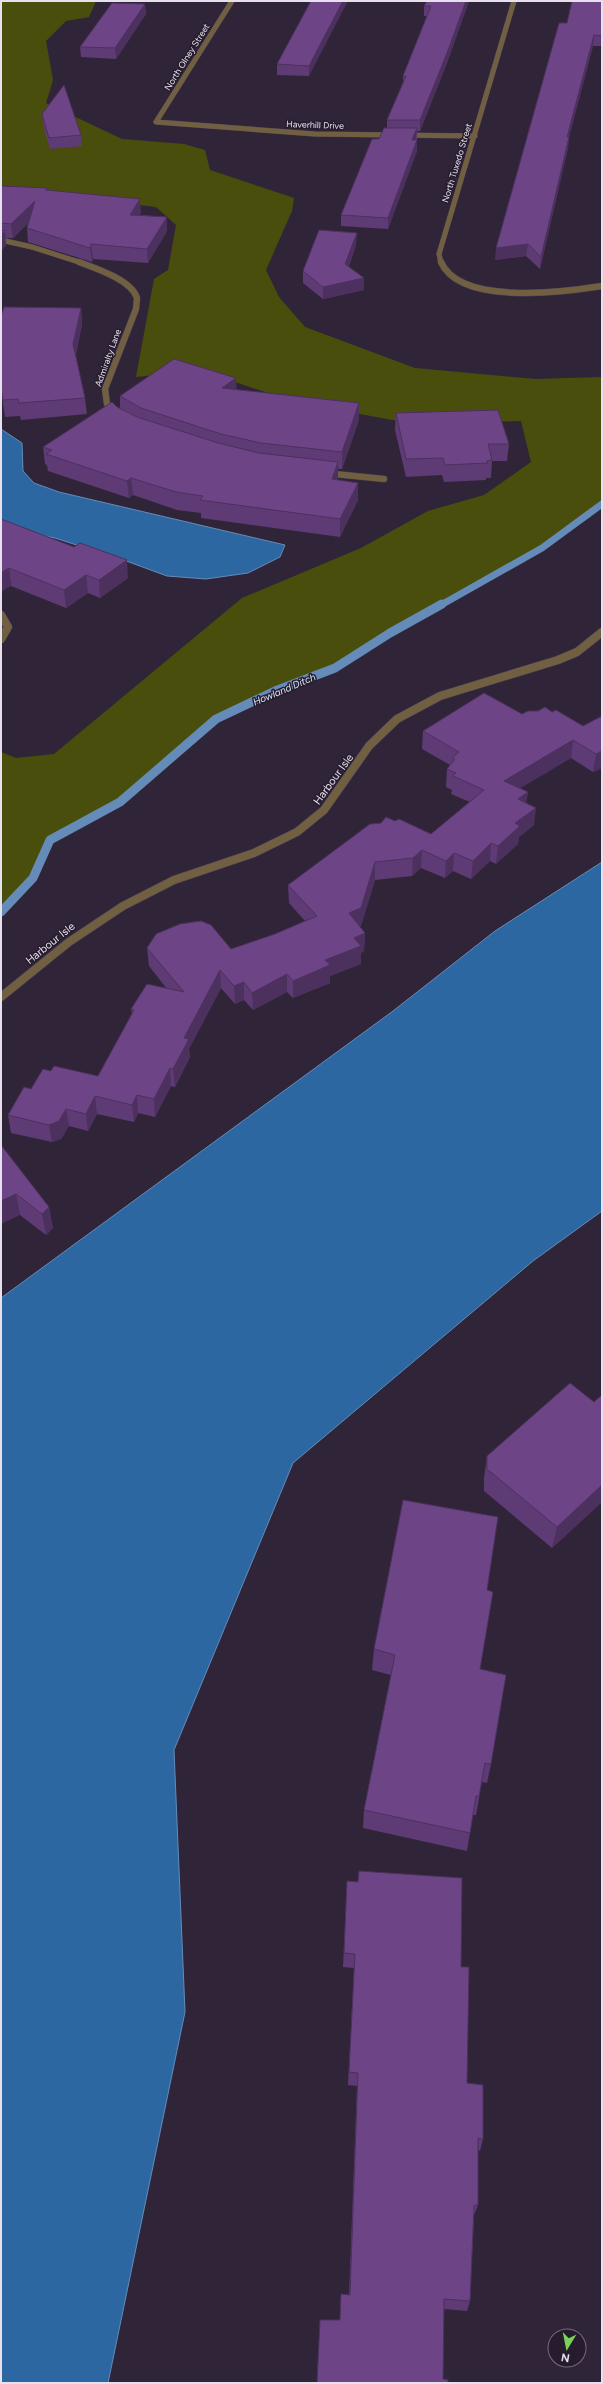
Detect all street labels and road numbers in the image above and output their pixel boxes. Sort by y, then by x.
street label: North Olney Street [162,21,212,92]
street label: Haverhill Drive [286,118,344,131]
street label: North Tuxedo Street [439,121,474,204]
street label: Admiralty Lane [92,328,123,388]
street label: Harbour Isle [311,751,356,807]
street label: Harbour Isle [23,920,78,967]

